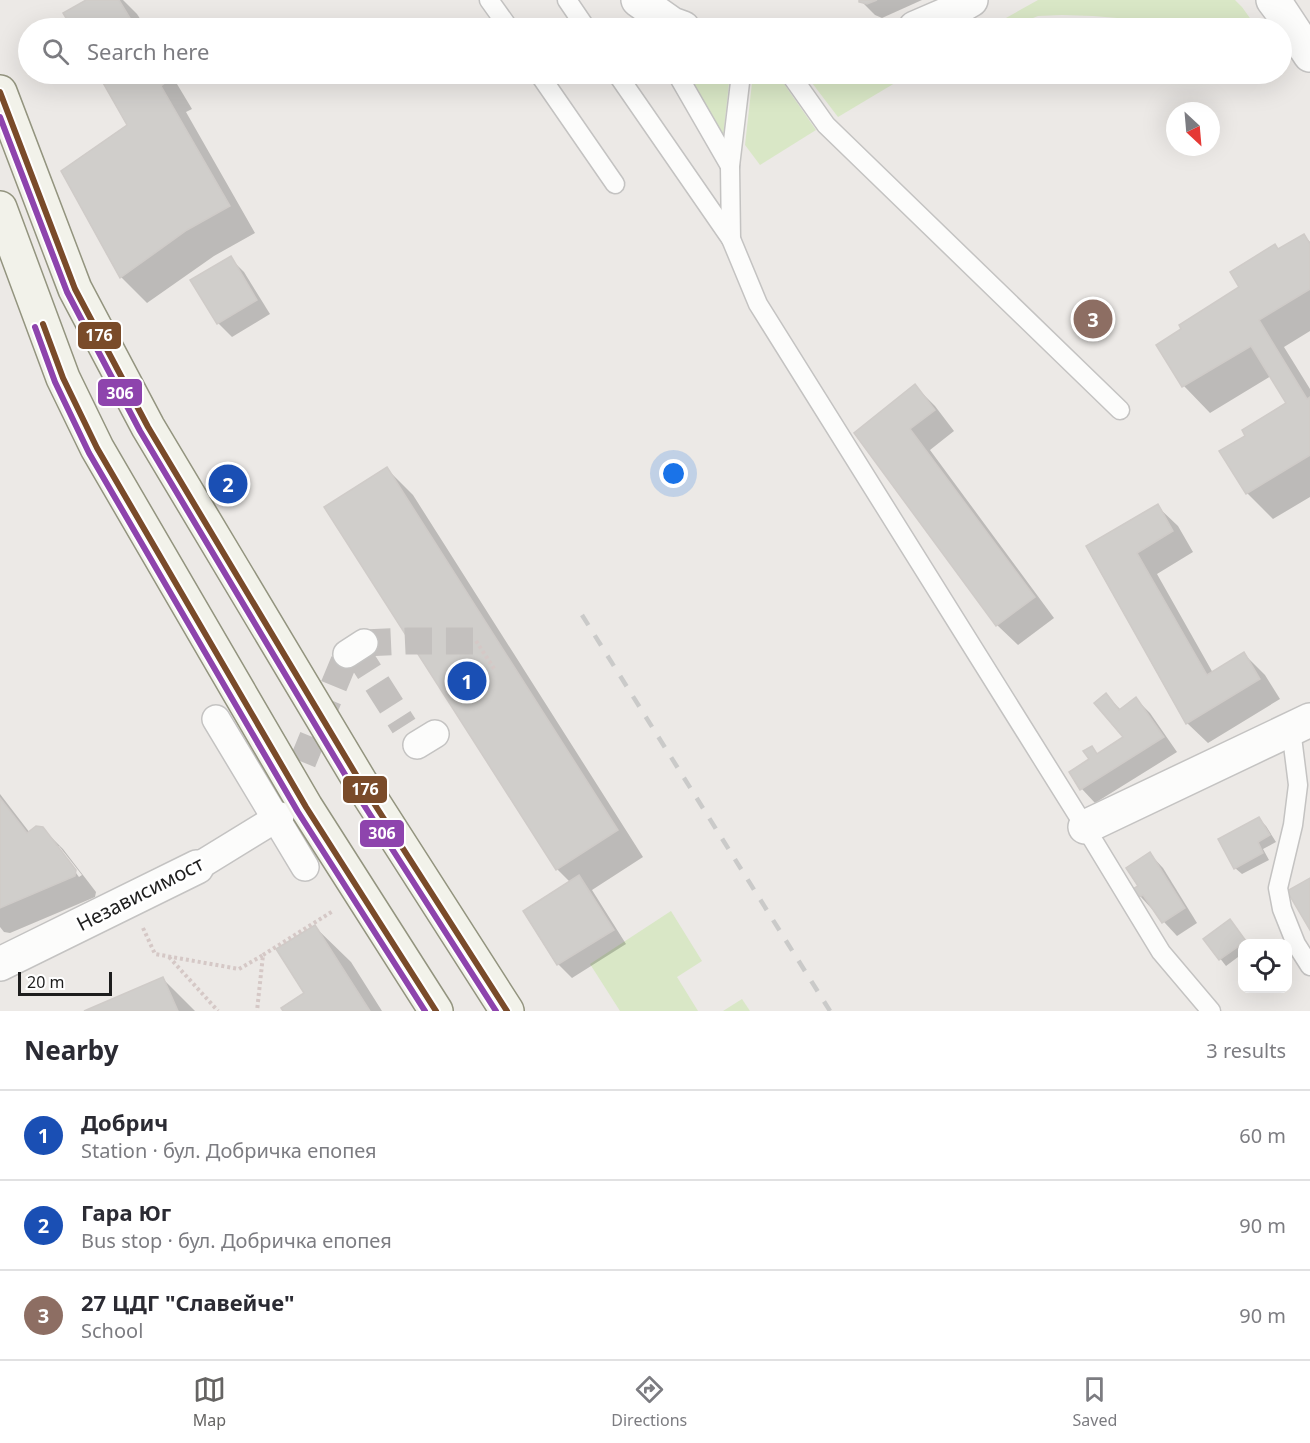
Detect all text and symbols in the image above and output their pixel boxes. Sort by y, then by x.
search box [18,18,1292,84]
icon: search [39,35,72,68]
text: Search here [87,36,209,66]
north arrow [1166,102,1220,156]
pin: 3 [1074,296,1112,342]
line badge: 176 [77,321,122,350]
text: 176 [85,324,113,346]
line badge: 306 [97,378,143,407]
text: 306 [106,382,134,404]
your location [659,459,688,488]
pin: 2 [208,462,248,506]
pin: 1 [448,658,486,704]
line badge: 176 [342,775,388,804]
text: 176 [351,778,379,800]
line badge: 306 [359,819,405,848]
text: 306 [368,822,396,844]
street label: Независимост [72,850,208,937]
map controls [1238,939,1292,993]
button: locate [1238,939,1292,993]
scale bar [18,969,112,996]
text: 20 m [27,971,64,993]
text: Nearby [24,1032,119,1068]
text: 3 results [1206,1037,1286,1064]
text: Добрич [81,1107,168,1137]
text: 1 [38,1122,49,1149]
text: 60 m [1239,1122,1286,1149]
text: Station · бул. Добричка епопея [81,1137,377,1164]
text: Гара Юг [81,1197,171,1227]
text: 2 [38,1212,49,1239]
text: 90 m [1239,1212,1286,1239]
text: Bus stop · бул. Добричка епопея [81,1227,392,1254]
text: 27 ЦДГ "Славейче" [81,1287,295,1317]
text: 3 [38,1302,49,1329]
text: 90 m [1239,1302,1286,1329]
text: School [81,1317,143,1344]
tab: Map [193,1373,226,1431]
tab: Directions [611,1373,687,1431]
tab: Saved [1073,1373,1117,1431]

